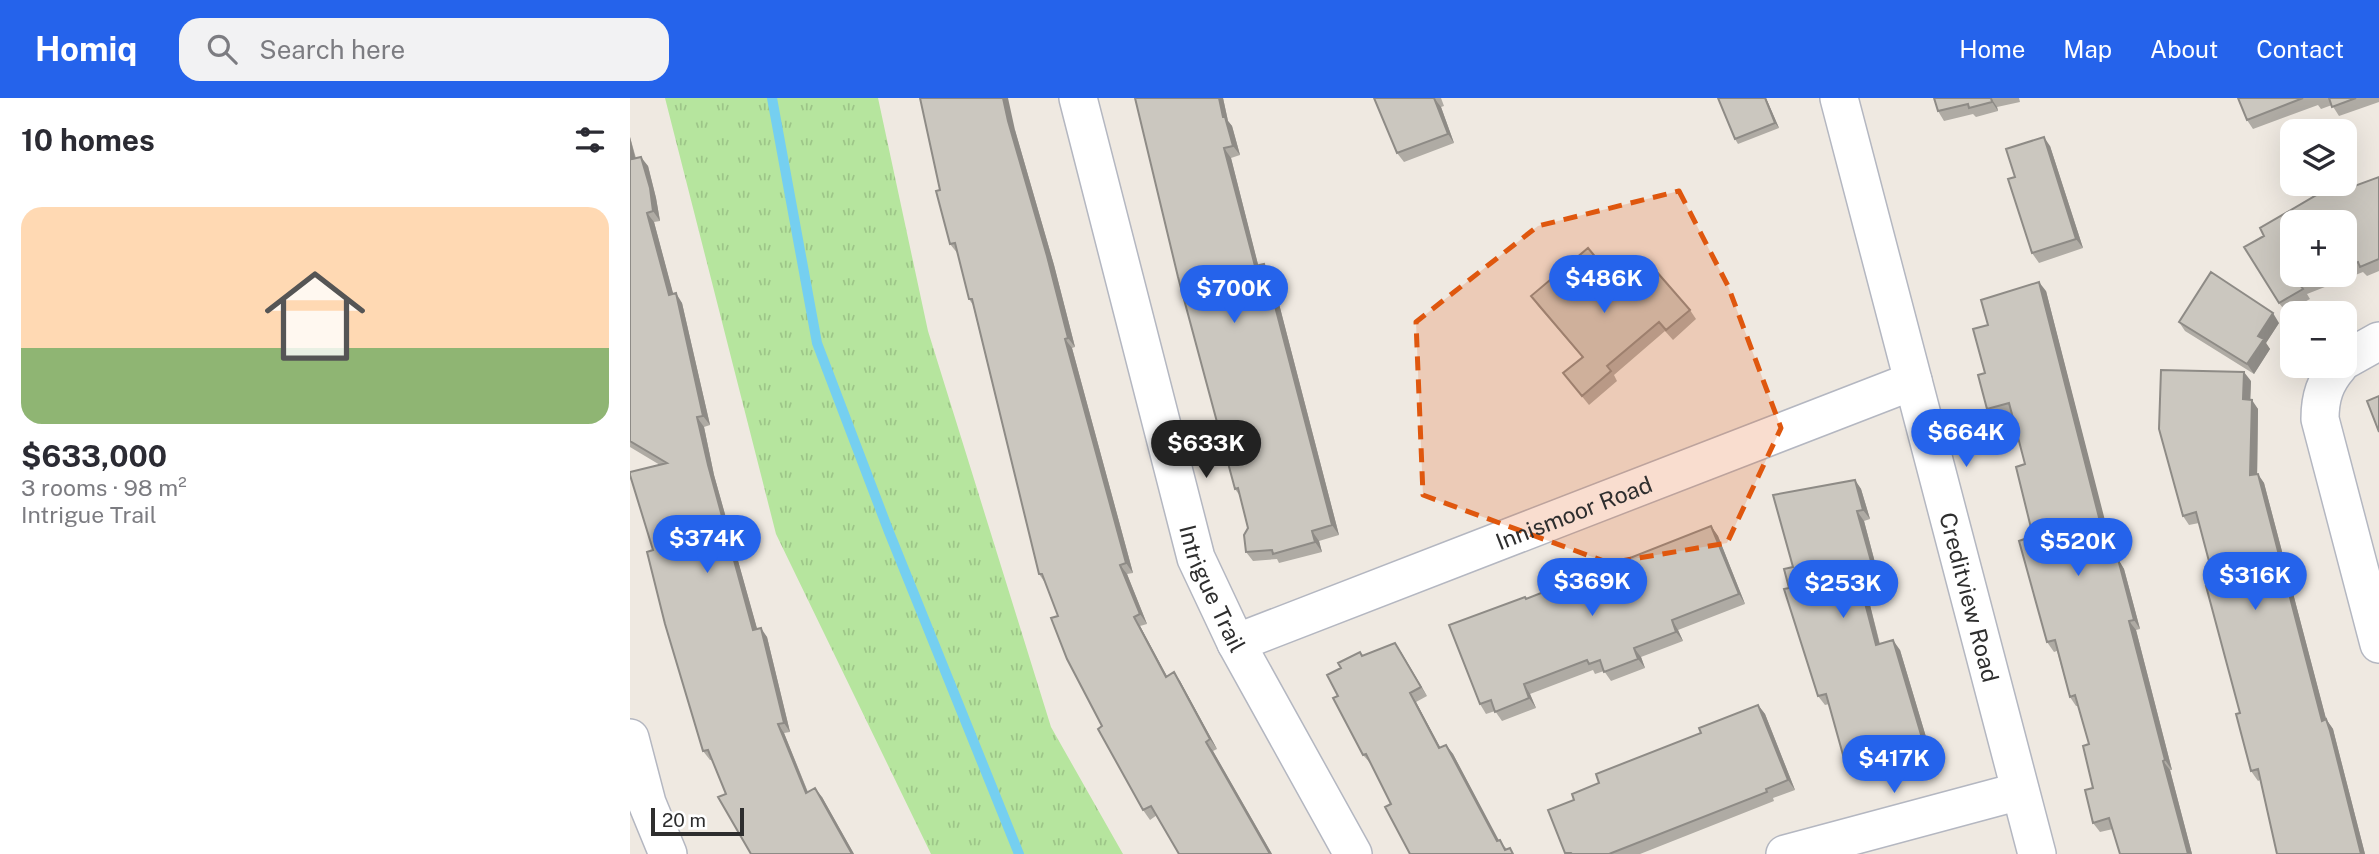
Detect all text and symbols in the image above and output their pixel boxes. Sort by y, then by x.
search box [179,18,669,81]
text: Homiq [35,30,137,68]
icon: search [203,30,241,68]
text: Search here [259,34,405,65]
text: Home [1959,35,2025,63]
text: Map [2063,35,2112,63]
text: About [2150,35,2218,63]
text: Contact [2256,35,2344,63]
map controls [2280,119,2357,378]
button: layers [2280,119,2357,196]
icon: filters [571,121,609,159]
text: 10 homes [21,122,155,158]
button: + [2280,210,2357,287]
icon: home [252,253,378,379]
pin: $486K [1555,256,1653,315]
text: $486K [1565,264,1643,291]
pin: $700K [1185,266,1283,325]
text: $700K [1196,274,1272,301]
button: − [2280,301,2357,378]
pin: $664K [1917,410,2015,469]
text: $664K [1927,418,2005,445]
pin: $633K [1157,420,1255,480]
text: $633K [1167,429,1245,456]
text: $633,000 [21,438,167,474]
street label: Innismoor Road [1492,470,1656,555]
text: 3 rooms · 98 m² [21,474,187,501]
text: Intrigue Trail [21,501,157,528]
street label: Creditview Road [1935,509,2005,685]
pin: $374K [658,516,756,575]
pin: $520K [2029,518,2127,578]
street label: Intrigue Trail [1175,522,1252,657]
text: $374K [669,524,745,551]
text: $520K [2039,527,2117,554]
pin: $316K [2206,552,2304,612]
pin: $369K [1543,559,1641,618]
pin: $253K [1794,560,1892,620]
text: $316K [2219,561,2291,588]
text: $369K [1553,567,1631,594]
text: $253K [1804,569,1882,596]
pin: $417K [1845,736,1943,795]
text: $417K [1858,744,1930,771]
scale bar [651,805,744,837]
text: 20 m [662,809,706,831]

